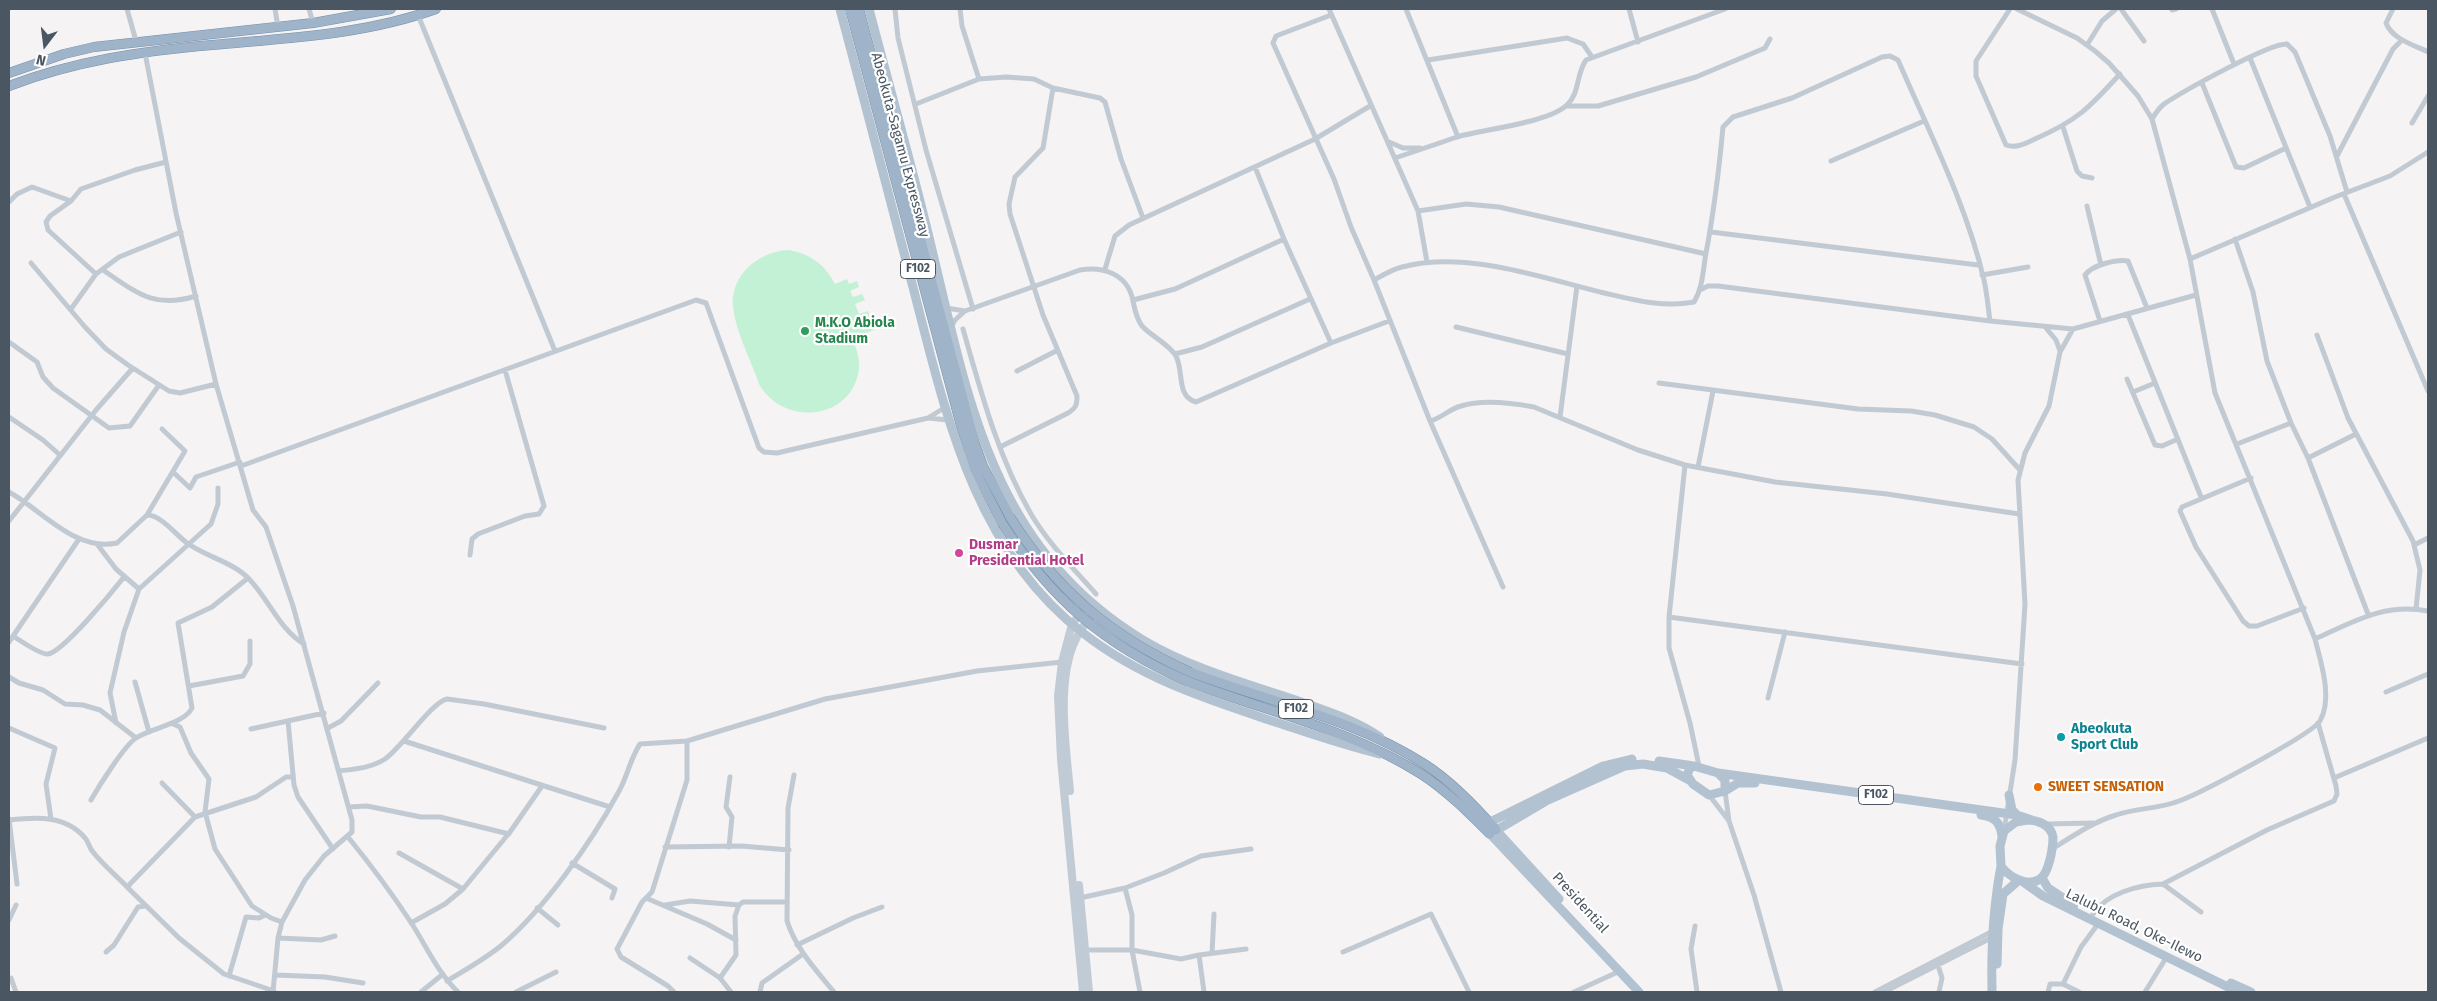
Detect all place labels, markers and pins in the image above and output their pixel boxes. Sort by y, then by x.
place label: M.K.O Abiola Stadium [815,315,895,348]
marker: M.K.O Abiola Stadium [799,325,811,337]
place label: Dusmar Presidential Hotel [969,537,1084,570]
marker: Dusmar Presidential Hotel [953,547,965,559]
place label: Abeokuta Sport Club [2071,721,2138,754]
marker: Abeokuta Sport Club [2055,731,2067,743]
place label: SWEET SENSATION [2048,779,2164,795]
marker: SWEET SENSATION [2032,781,2044,793]

